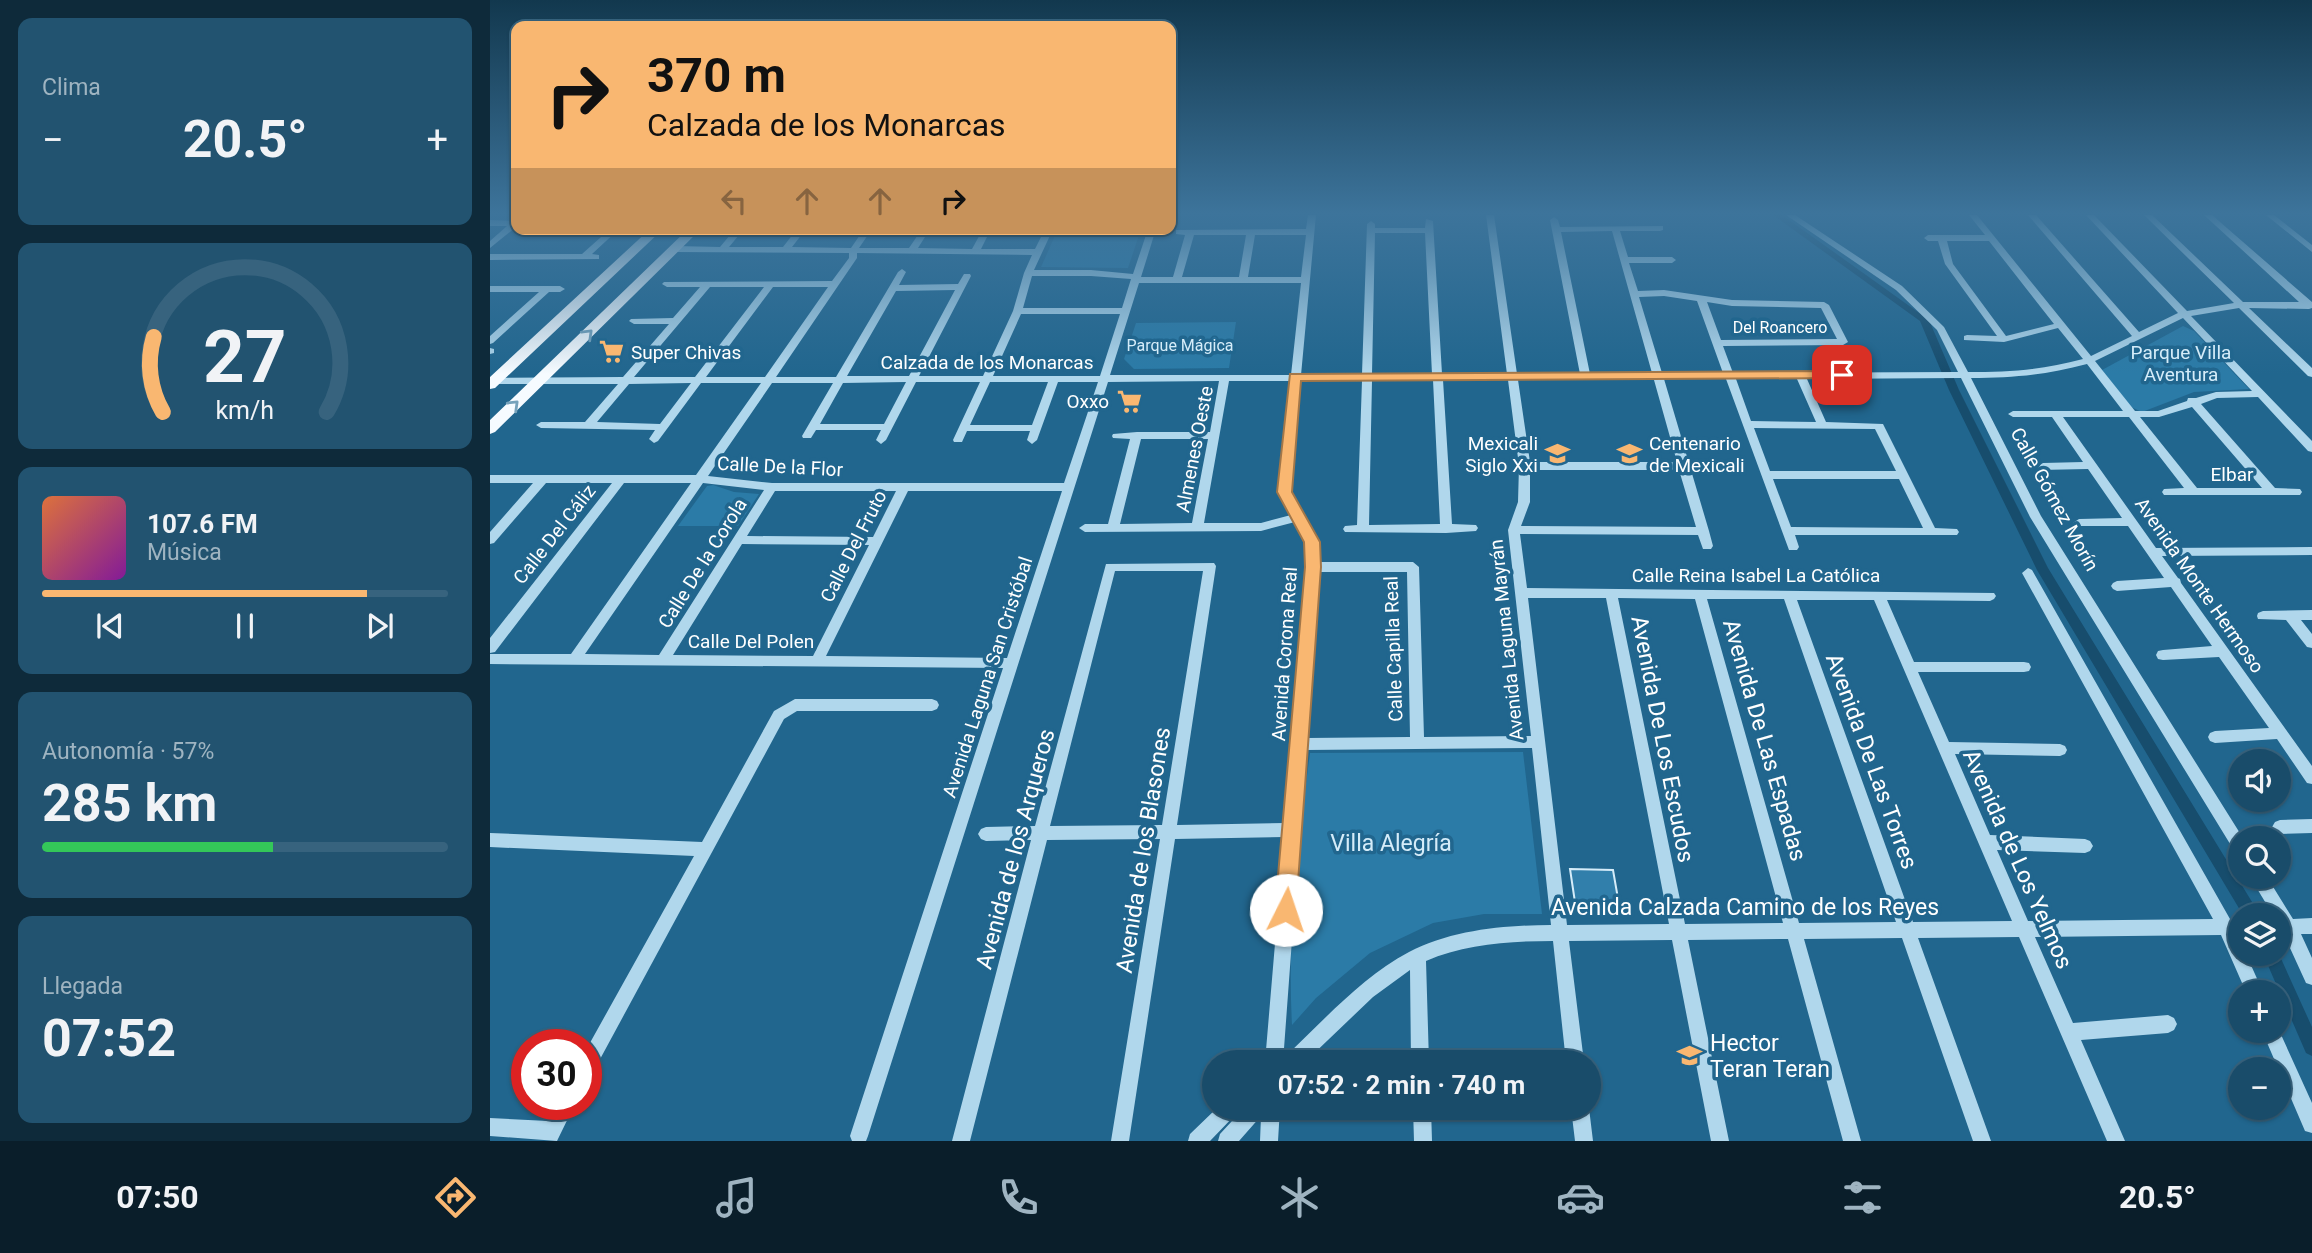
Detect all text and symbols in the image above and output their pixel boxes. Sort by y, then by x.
text: 370 m [647,47,786,104]
icon: right [532,49,623,140]
text: Clima [42,74,101,101]
text: Calzada de los Monarcas [647,106,1006,144]
text: 20.5° [183,109,308,170]
text: − [42,118,64,162]
text: + [426,118,448,162]
icon: left [715,182,753,220]
icon: ahead [788,182,826,220]
icon: ahead [861,182,899,220]
icon: right [934,182,972,220]
text: 27 [203,314,287,400]
street label: Del Roancero [1733,318,1827,337]
one-way arrow [579,329,592,342]
park label: Parque Mágica [1127,336,1233,355]
supermarket icon: Super Chivas [597,338,625,366]
place label: Super Chivas [631,341,741,364]
park label: Parque Villa Aventura [2131,341,2231,386]
pin [1812,345,1872,405]
street label: Calzada de los Monarcas [881,351,1093,374]
icon: arrive [1823,356,1861,394]
street label: Almenes Oeste [1171,384,1218,514]
supermarket icon: Oxxo [1115,387,1143,415]
place label: Oxxo [1066,390,1109,413]
text: km/h [216,396,274,425]
one-way arrow [506,401,519,414]
street label: Calle Gómez Morín [2006,423,2104,575]
place label: Mexicali Siglo Xxi [1465,432,1538,477]
place label: Centenario de Mexicali [1649,432,1745,477]
school or university icon: Mexicali Siglo Xxi [1544,440,1572,468]
school or university icon: Centenario de Mexicali [1615,440,1643,468]
street label: Calle De la Flor [716,452,844,481]
street label: Elbar [2211,463,2254,486]
street label: Calle Del Cáliz [508,480,600,589]
street label: Calle Del Fruto [815,486,892,606]
street label: Avenida Monte Hermoso [2130,493,2269,678]
street label: Calle De la Corola [653,494,752,632]
text: 107.6 FM [147,509,258,539]
street label: Avenida Laguna Mayrán [1485,538,1528,742]
text: Música [147,539,222,566]
street label: Avenida Laguna San Cristóbal [938,554,1037,800]
street label: Calle Reina Isabel La Católica [1632,564,1880,587]
street label: Avenida Corona Real [1267,566,1302,742]
street label: Calle Capilla Real [1379,576,1408,722]
icon: previous [91,607,129,645]
icon: pause [226,607,264,645]
icon: next [361,607,399,645]
street label: Avenida De Los Escudos [1625,613,1700,865]
street label: Avenida De Las Espadas [1717,616,1812,864]
street label: Calle Del Polen [688,630,814,653]
street label: Avenida De Las Torres [1820,650,1923,873]
street label: Avenida de los Blasones [1111,725,1176,975]
street label: Avenida de los Arqueros [970,726,1061,972]
text: Autonomía · 57% [42,738,214,765]
street label: Avenida de Los Yelmos [1957,745,2078,973]
map controls [2228,749,2291,1120]
button: sound [2228,749,2291,812]
text: 285 km [42,773,217,834]
button: search [2228,826,2291,889]
park label: Villa Alegría [1330,830,1452,857]
position arrow [1249,873,1323,947]
street label: Avenida Calzada Camino de los Reyes [1551,894,1939,921]
button: layers [2228,903,2291,966]
text: Llegada [42,973,123,1000]
button: + [2228,980,2291,1043]
text: 07:52 [42,1008,176,1069]
speed limit sign: 30 [511,1029,602,1120]
place label: Hector Teran Teran [1710,1030,1830,1083]
school or university icon: Hector Teran Teran [1676,1042,1704,1070]
button: − [2228,1057,2291,1120]
text: 07:52 · 2 min · 740 m [1278,1070,1525,1100]
icon: directions [431,1173,480,1222]
icon: music [712,1173,761,1222]
icon: phone [994,1173,1043,1222]
icon: climate [1275,1173,1324,1222]
icon: car [1556,1173,1605,1222]
icon: filters [1838,1173,1887,1222]
text: 07:50 [116,1178,199,1216]
text: 20.5° [2119,1178,2196,1216]

